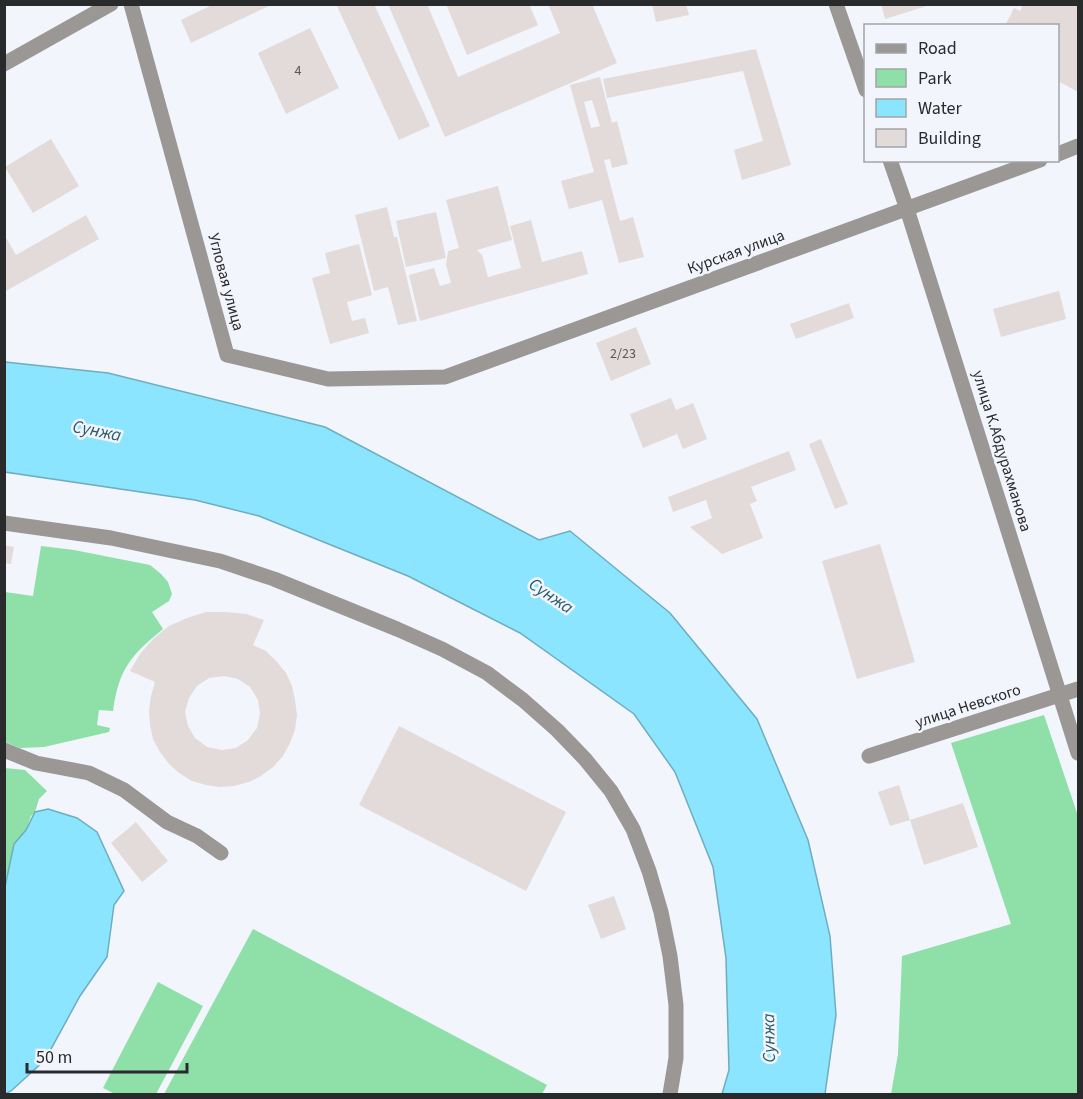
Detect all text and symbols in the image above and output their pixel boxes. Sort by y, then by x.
legend [864,24,1059,162]
text: Road [918,36,957,61]
house number: 4 [295,61,302,81]
text: Park [918,66,952,91]
text: Water [918,96,962,121]
text: Building [918,126,981,151]
street label: Курская улица [684,224,788,280]
street label: Угловая улица [202,231,250,333]
house number: 2/23 [610,344,636,364]
street label: улица К.Абдурахманова [967,368,1037,534]
water label: Сунжа [71,414,124,448]
water label: Сунжа [524,572,579,620]
street label: улица Невского [912,679,1024,733]
water label: Сунжа [756,1013,782,1063]
scale bar [27,1036,188,1074]
text: 50 m [36,1045,72,1070]

